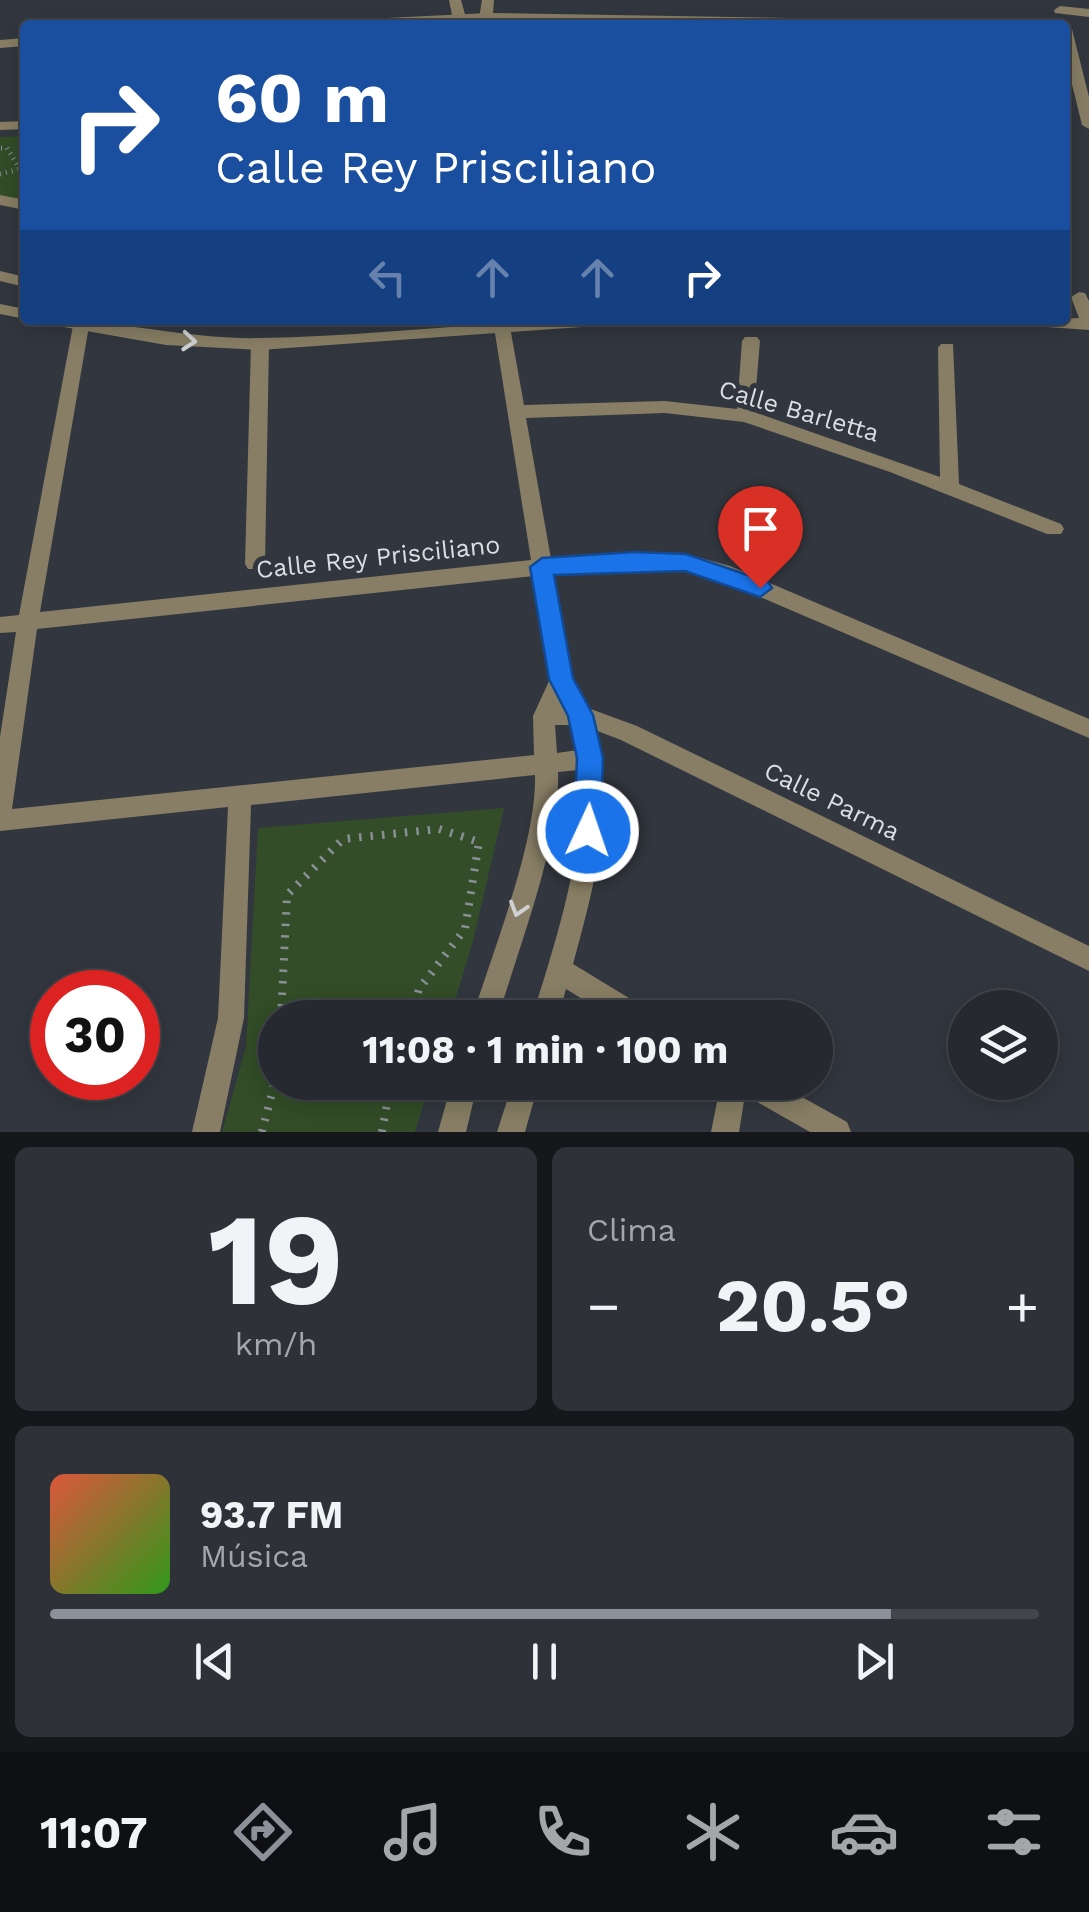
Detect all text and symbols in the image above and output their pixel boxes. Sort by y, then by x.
text: 60 m [215,57,389,139]
icon: right [50,60,180,190]
text: Calle Rey Prisciliano [215,141,656,194]
icon: left [360,250,415,305]
icon: ahead [465,250,520,305]
icon: ahead [570,250,625,305]
icon: right [675,250,730,305]
one-way arrow [181,329,197,351]
street label: Calle Barletta [715,374,883,448]
pin [718,486,803,589]
icon: arrive [733,501,788,556]
street label: Calle Rey Prisciliano [255,530,501,584]
street label: Calle Parma [760,756,904,846]
position arrow [536,779,640,883]
one-way arrow [509,900,530,917]
speed limit sign: 30 [30,970,160,1100]
map controls [948,990,1058,1100]
button: layers [948,990,1058,1100]
text: 11:08 · 1 min · 100 m [363,1028,728,1072]
text: 19 [208,1183,344,1336]
text: Clima [587,1211,676,1249]
text: 20.5° [716,1261,910,1349]
text: − [587,1274,620,1338]
text: + [1006,1274,1039,1338]
text: km/h [235,1325,317,1363]
text: 93.7 FM [200,1493,343,1537]
text: Música [200,1537,308,1575]
icon: previous [187,1634,242,1689]
icon: pause [517,1634,572,1689]
icon: next [847,1634,902,1689]
icon: directions [228,1797,298,1867]
icon: music [378,1797,448,1867]
icon: phone [528,1797,598,1867]
icon: climate [678,1797,748,1867]
icon: car [829,1797,899,1867]
icon: filters [979,1797,1049,1867]
text: 11:07 [40,1806,148,1859]

